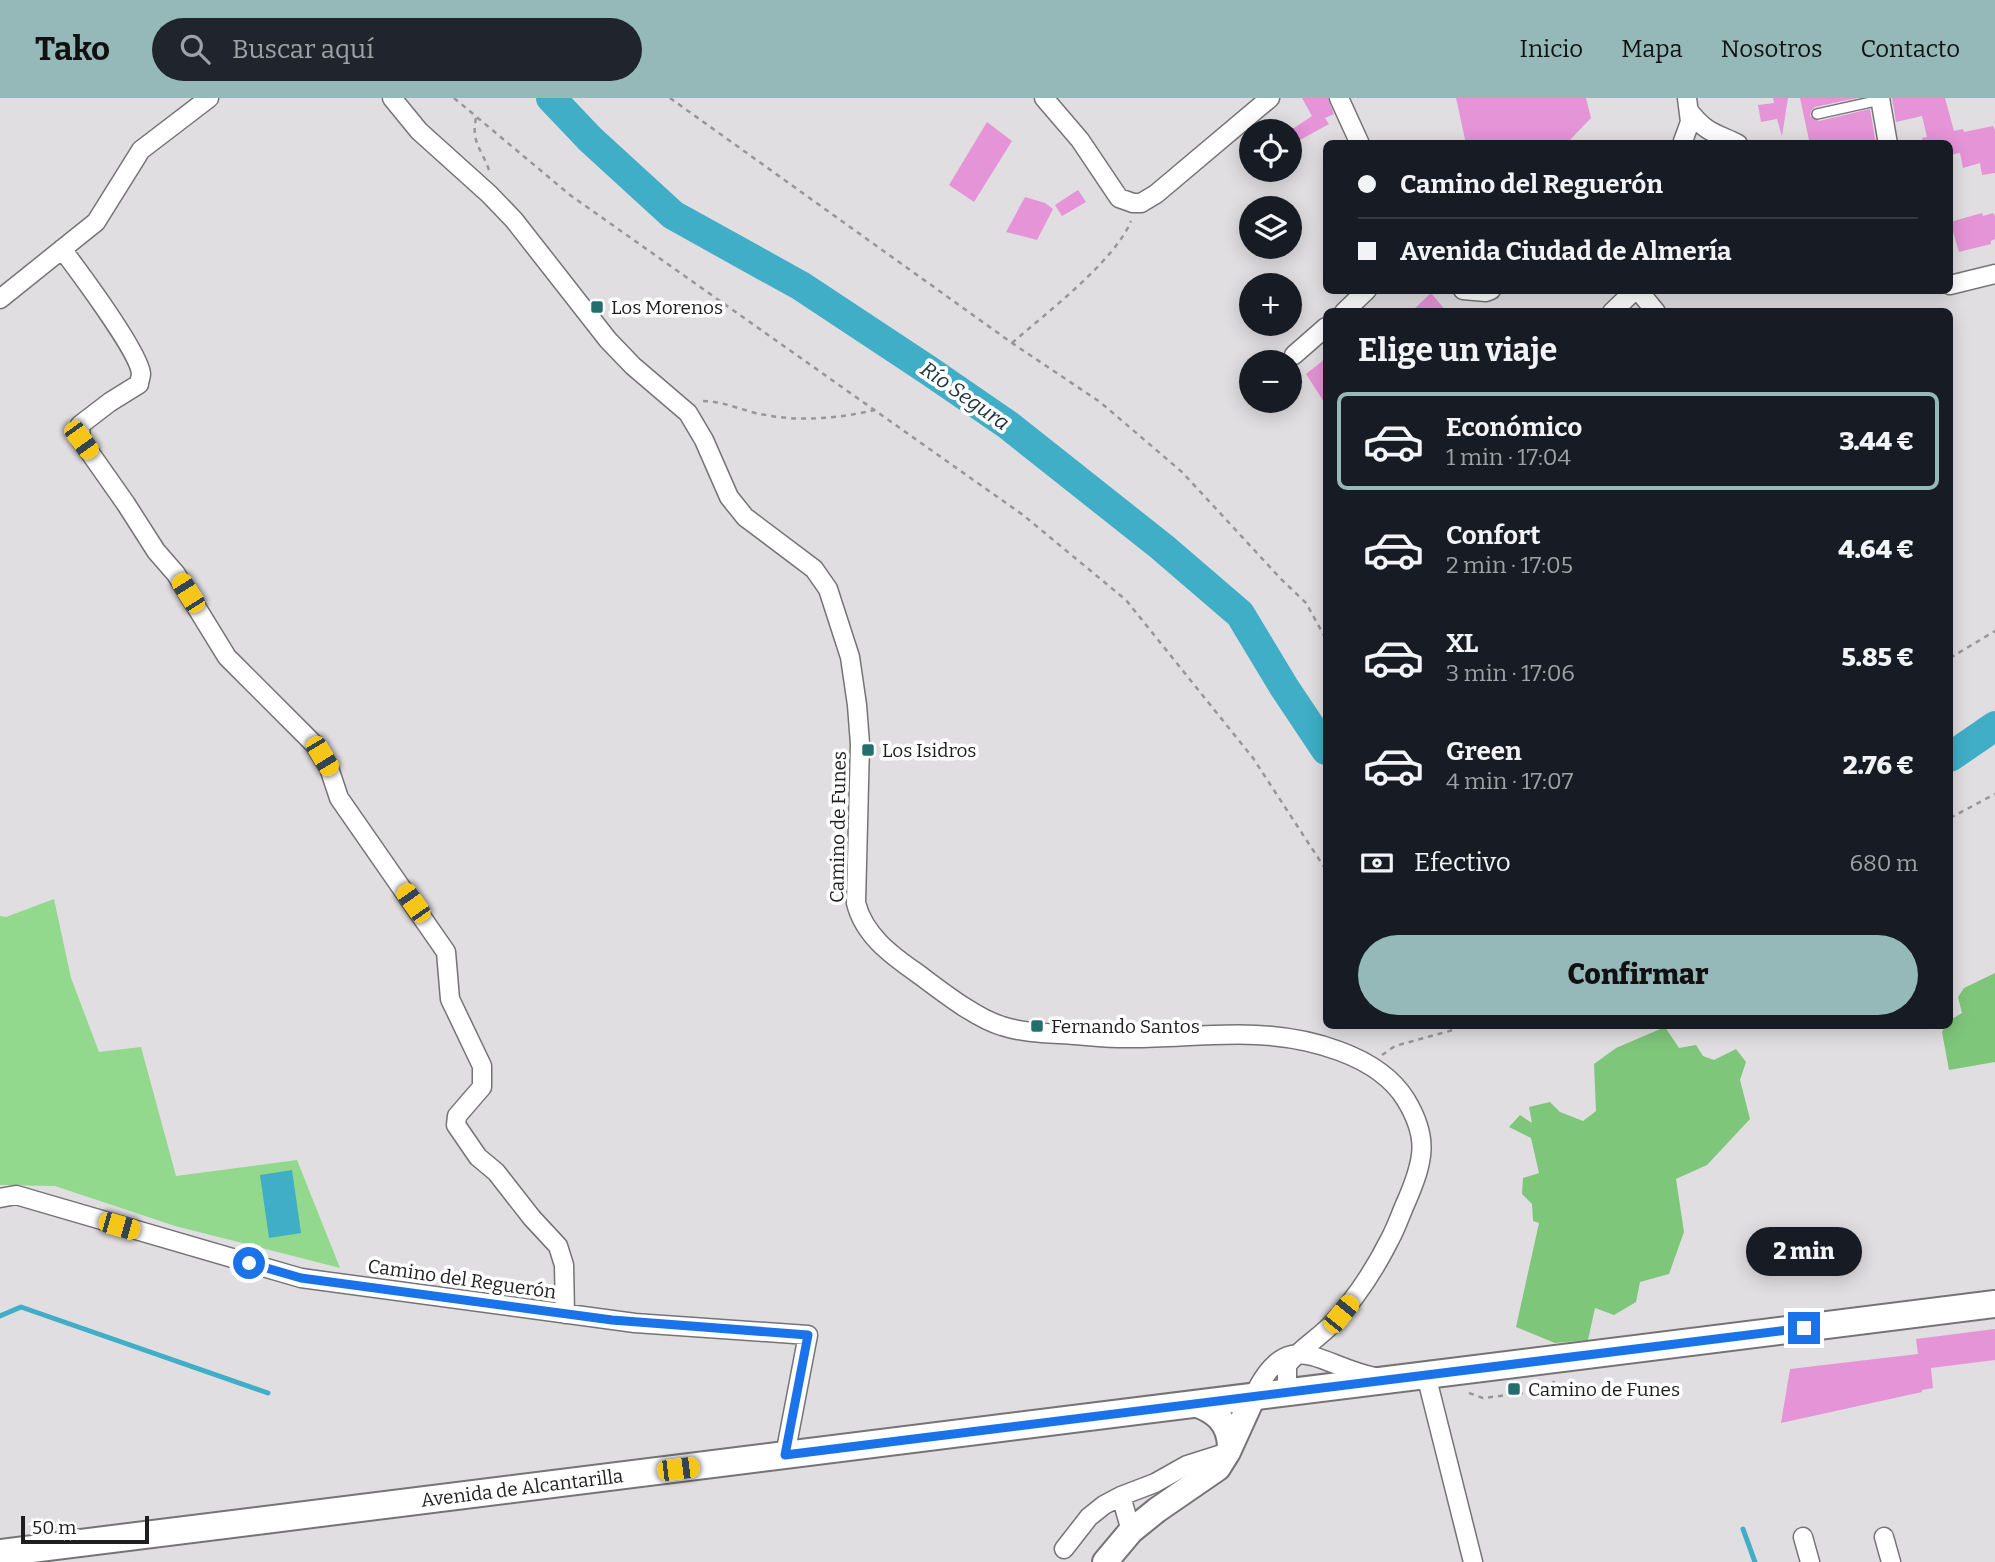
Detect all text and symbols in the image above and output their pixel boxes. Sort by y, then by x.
search box [152,18,642,81]
text: Tako [35,29,110,69]
icon: search [176,30,214,68]
text: Buscar aquí [232,34,374,65]
text: Inicio [1519,35,1583,63]
text: Mapa [1621,35,1683,63]
text: Nosotros [1721,35,1822,63]
text: Contacto [1860,35,1960,63]
map controls [1239,119,1302,413]
button: locate [1239,119,1302,182]
text: Camino del Reguerón [1400,169,1663,200]
button: layers [1239,196,1302,259]
text: Avenida Ciudad de Almería [1400,236,1732,267]
button: + [1239,273,1302,336]
place label: Los Morenos [611,296,723,319]
marker: Los Morenos [589,299,605,315]
text: Elige un viaje [1358,331,1557,369]
button: − [1239,350,1302,413]
water label: Río Segura [916,356,1014,436]
icon: car [1362,410,1425,473]
text: Económico [1446,412,1582,443]
car [61,417,102,463]
text: 3.44 € [1839,426,1914,457]
text: 1 min · 17:04 [1446,443,1571,471]
icon: car [1362,518,1425,581]
text: Confort [1446,520,1541,551]
text: 4.64 € [1838,534,1914,565]
text: 2 min · 17:05 [1446,551,1573,579]
car [168,570,209,616]
icon: car [1362,626,1425,689]
text: XL [1446,628,1478,659]
text: 5.85 € [1842,642,1914,673]
text: 3 min · 17:06 [1446,659,1575,687]
car [303,733,342,779]
icon: car [1362,734,1425,797]
text: Green [1446,736,1522,767]
place label: Los Isidros [882,739,976,762]
marker: Los Isidros [860,742,876,758]
text: 2.76 € [1843,750,1914,781]
street label: Camino de Funes [825,751,851,903]
text: 4 min · 17:07 [1446,767,1573,795]
icon: cash [1358,844,1396,882]
text: Efectivo [1414,847,1511,878]
text: 680 m [1849,849,1918,877]
car [393,880,434,926]
button: Confirmar [1358,935,1918,1015]
place label: Fernando Santos [1051,1015,1200,1038]
marker: Fernando Santos [1029,1018,1045,1034]
car [96,1210,143,1242]
callout: 2 min [1746,1226,1862,1276]
text: 2 min [1773,1237,1835,1265]
route start [233,1247,265,1279]
street label: Camino del Reguerón [366,1254,558,1304]
car [1320,1291,1363,1337]
route end [1788,1312,1820,1344]
place label: Camino de Funes [1528,1378,1680,1401]
marker: Camino de Funes [1506,1381,1522,1397]
car [656,1456,701,1482]
street label: Avenida de Alcantarilla [420,1464,625,1512]
scale bar [21,1513,149,1545]
text: 50 m [32,1516,76,1539]

